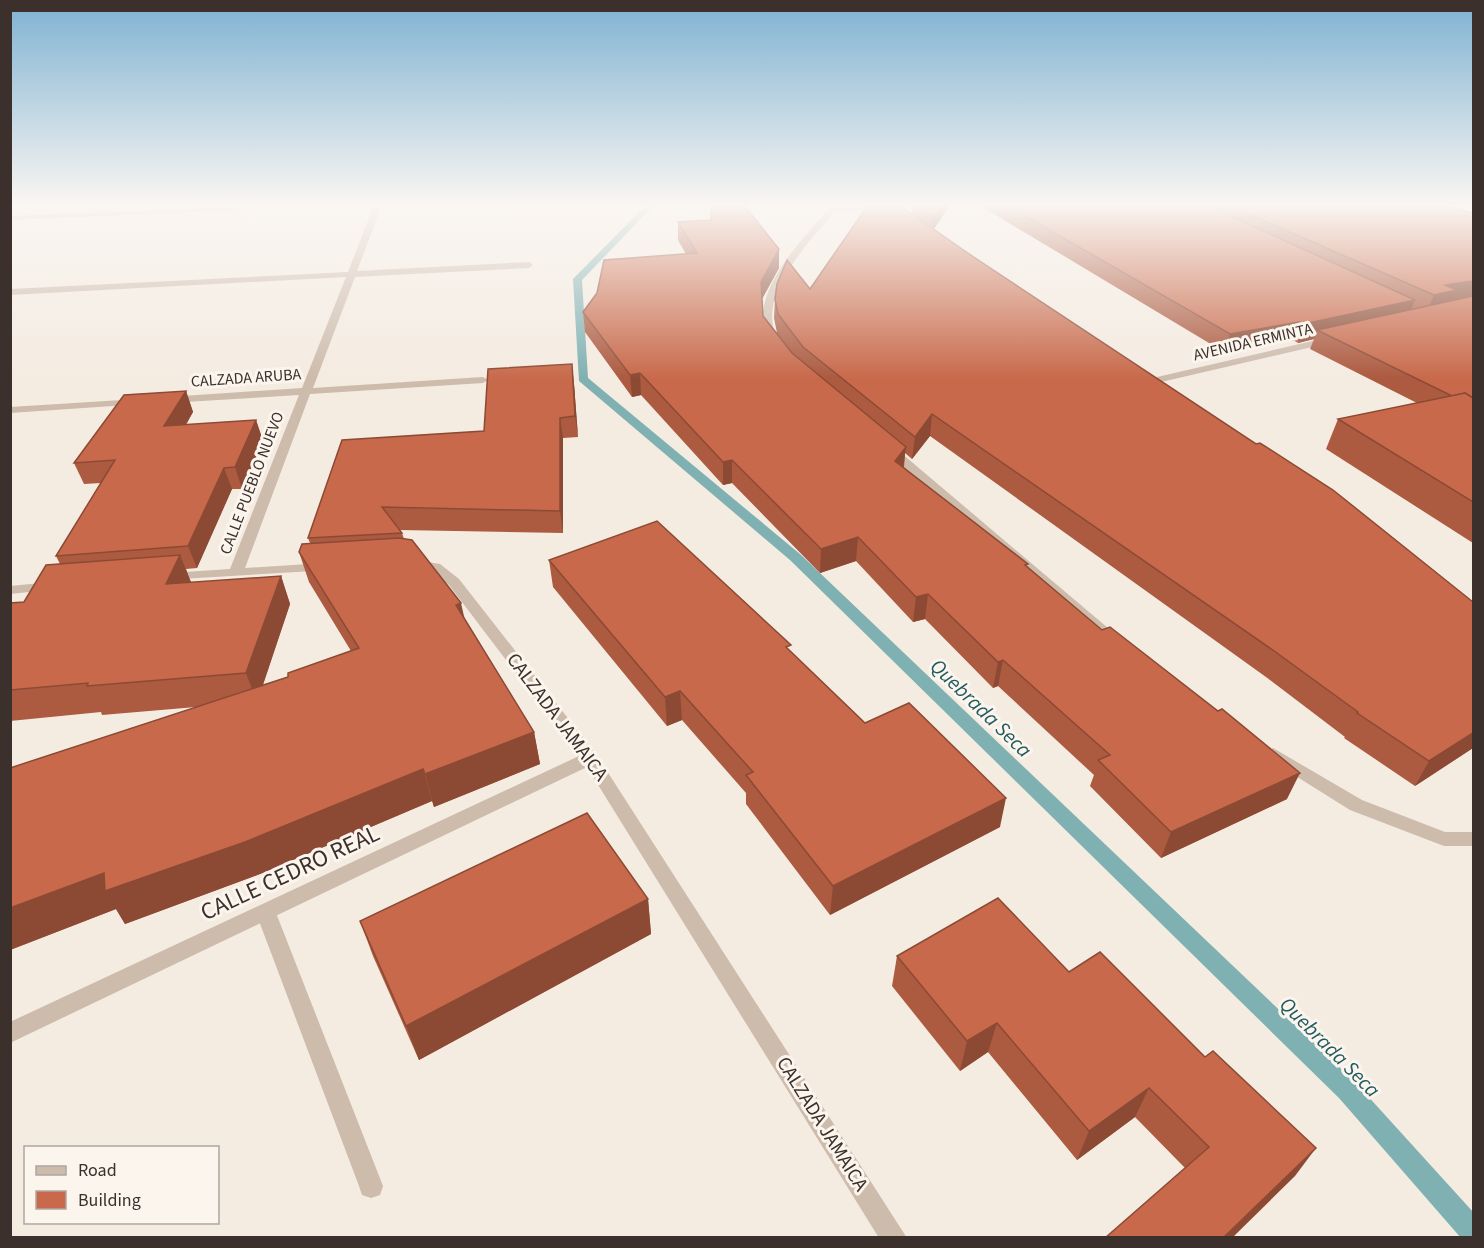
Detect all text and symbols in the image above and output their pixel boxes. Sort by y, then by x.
street label: AVENIDA ERMINTA [1191,318,1315,366]
street label: CALZADA ARUBA [190,363,302,393]
street label: CALLE PUEBLO NUEVO [215,408,289,558]
street label: CALZADA JAMAICA [500,647,615,787]
water label: Quebrada Seca [923,652,1039,764]
street label: CALLE CEDRO REAL [195,816,386,930]
water label: Quebrada Seca [1273,990,1387,1104]
street label: CALZADA JAMAICA [769,1051,875,1197]
legend [24,1146,219,1224]
text: Road [78,1158,117,1183]
text: Building [78,1188,141,1213]

